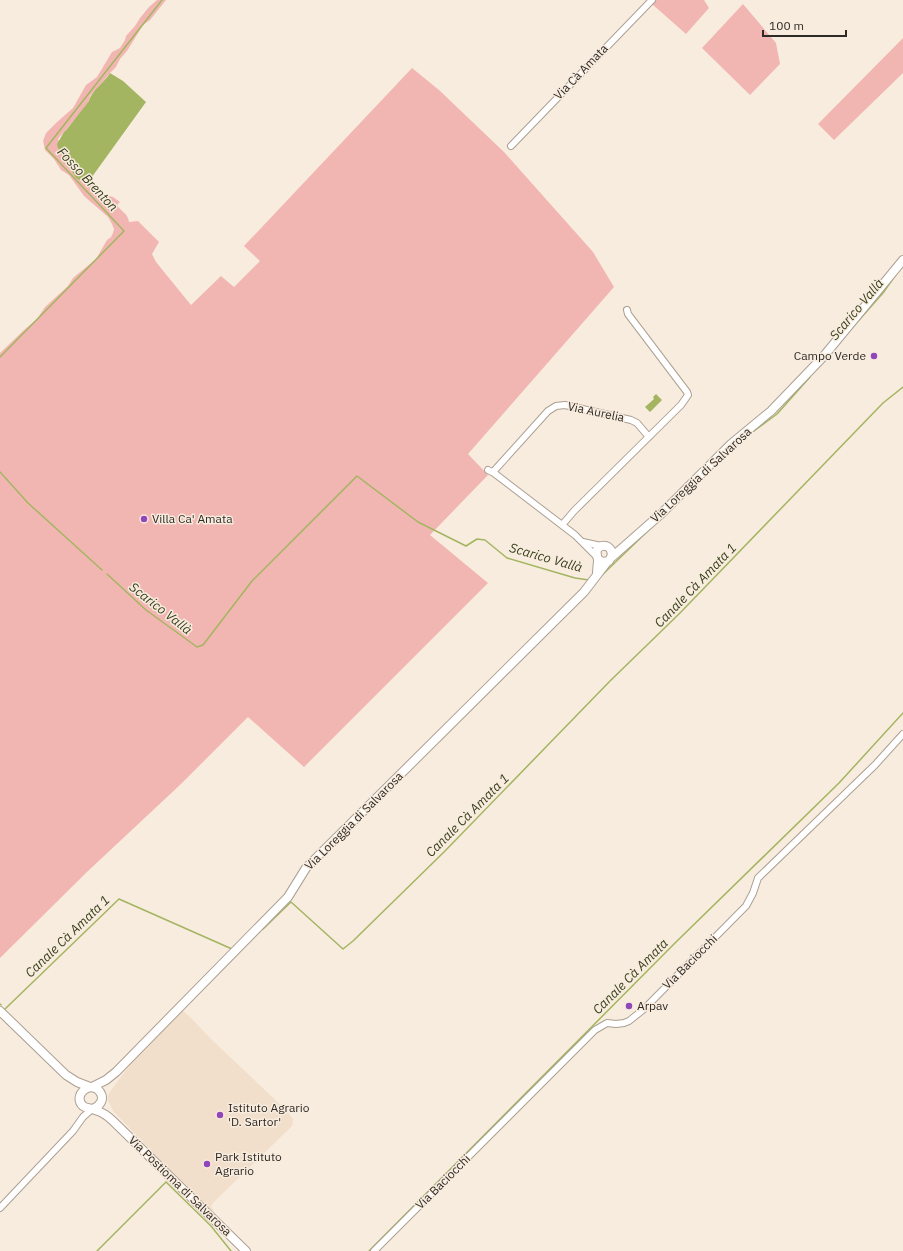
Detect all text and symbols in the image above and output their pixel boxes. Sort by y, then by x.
scale bar [763,12,846,38]
text: 100 m [769,18,804,33]
street label: Via Cà Amata [550,40,611,103]
water label: Fosso Brenton [54,144,122,215]
water label: Scarico Vallà [826,275,887,344]
place label: Campo Verde [794,348,866,363]
marker: Campo Verde [869,351,879,361]
street label: Via Aurelia [566,398,626,425]
street label: Via Loreggia di Salvarosa [647,423,755,525]
place label: Villa Ca' Amata [152,511,233,526]
marker: Villa Ca' Amata [139,514,149,524]
water label: Scarico Vallà [507,539,584,576]
water label: Canale Cà Amata 1 [651,540,740,631]
water label: Scarico Vallà [126,579,196,638]
street label: Via Loreggia di Salvarosa [301,768,406,873]
water label: Canale Cà Amata 1 [422,770,513,861]
water label: Canale Cà Amata 1 [22,892,113,981]
street label: Via Baciocchi [659,931,720,992]
water label: Canale Cà Amata [589,935,672,1018]
place label: Arpav [637,998,668,1013]
marker: Arpav [624,1001,634,1011]
place label: Istituto Agrario 'D. Sartor' [228,1100,310,1129]
marker: Istituto Agrario 'D. Sartor' [215,1110,225,1120]
street label: Via Postioma di Salvarosa [126,1132,235,1239]
place label: Park Istituto Agrario [215,1149,282,1178]
street label: Via Baciocchi [412,1151,473,1212]
marker: Park Istituto Agrario [202,1159,212,1169]

